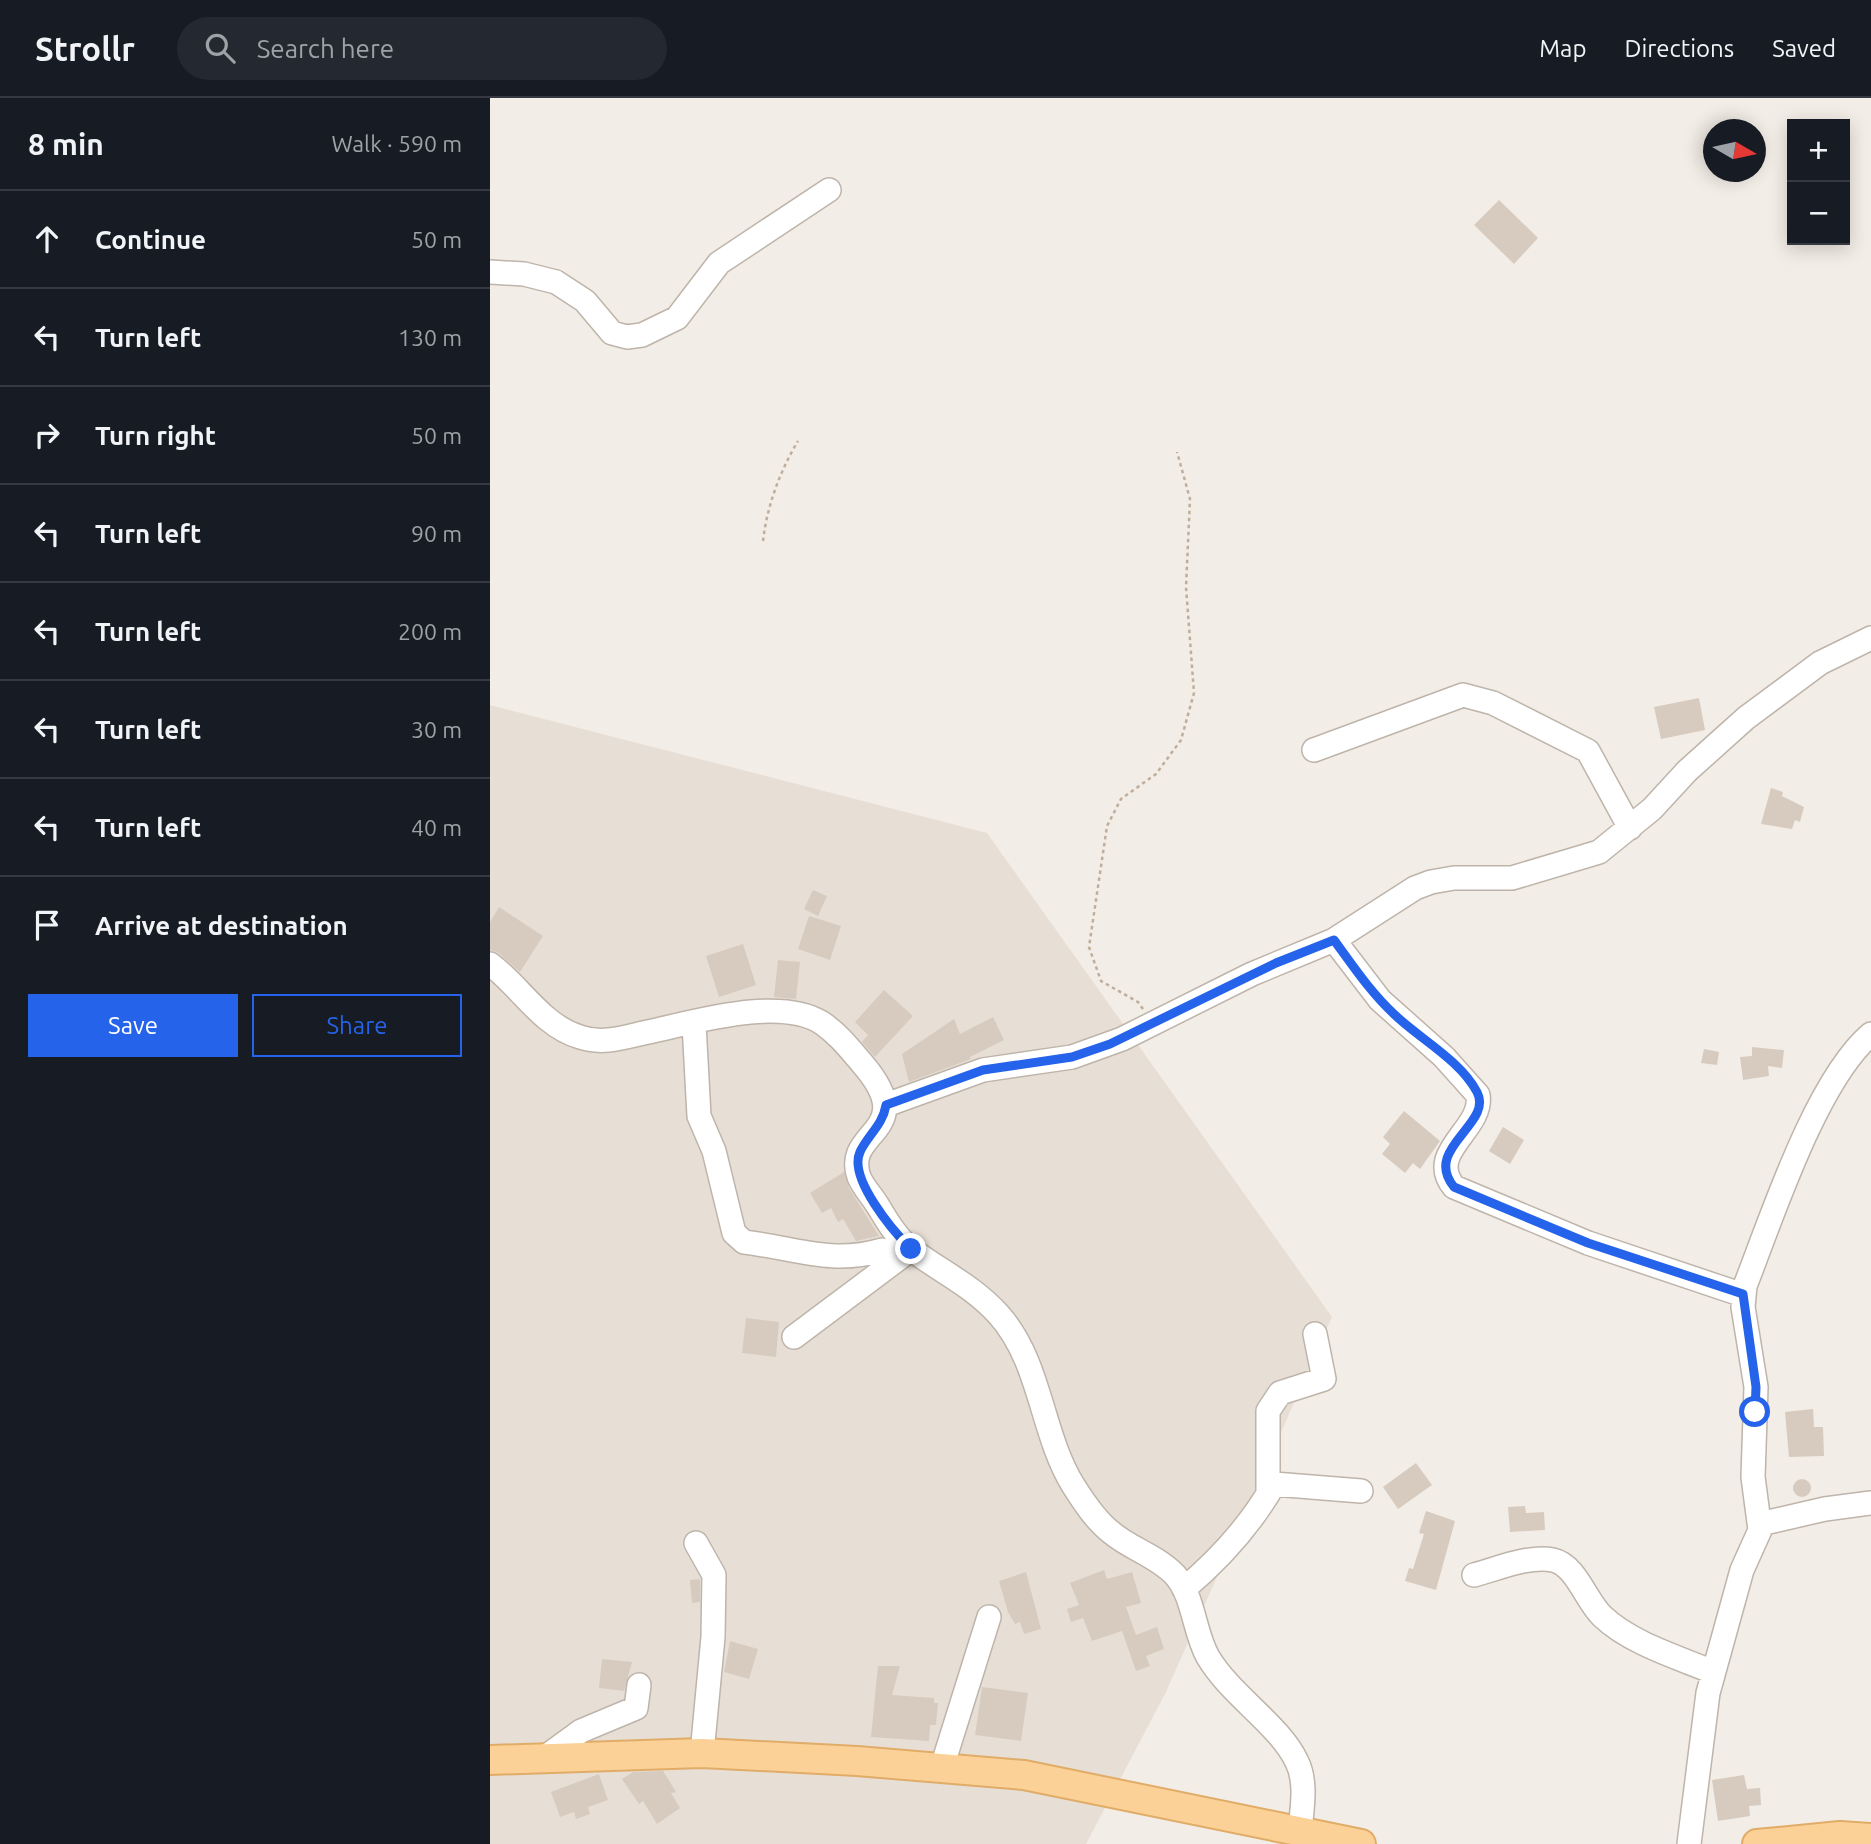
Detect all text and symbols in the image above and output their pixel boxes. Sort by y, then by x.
search box [177,17,667,80]
icon: search [201,29,239,67]
text: Strollr [35,30,135,67]
text: Search here [257,34,394,63]
text: Map [1539,35,1586,62]
text: Directions [1624,35,1734,62]
text: Saved [1772,35,1836,62]
north arrow [1703,119,1766,182]
map controls [1787,119,1850,245]
button: + [1787,119,1850,182]
text: 8 min [28,127,104,161]
text: Walk · 590 m [331,131,462,156]
button: − [1787,182,1850,245]
icon: ahead [28,220,66,258]
text: Continue [95,225,206,254]
text: 50 m [411,227,462,252]
icon: left [28,318,66,356]
text: Turn left [95,323,201,352]
text: 130 m [398,325,462,350]
icon: right [28,416,66,454]
text: Turn right [95,421,216,450]
text: 50 m [411,423,462,448]
icon: left [28,514,66,552]
text: Turn left [95,519,201,548]
text: 90 m [411,521,462,546]
icon: left [28,612,66,650]
text: Turn left [95,617,201,646]
text: 200 m [398,619,462,644]
icon: left [28,710,66,748]
text: Turn left [95,715,201,744]
text: 30 m [411,717,462,742]
icon: left [28,808,66,846]
text: Turn left [95,813,201,842]
text: 40 m [411,815,462,840]
icon: arrive [28,906,66,944]
text: Arrive at destination [95,911,348,940]
button: Save [28,994,238,1057]
button: Share [252,994,462,1057]
route end [895,1233,926,1264]
route start [1739,1396,1770,1427]

